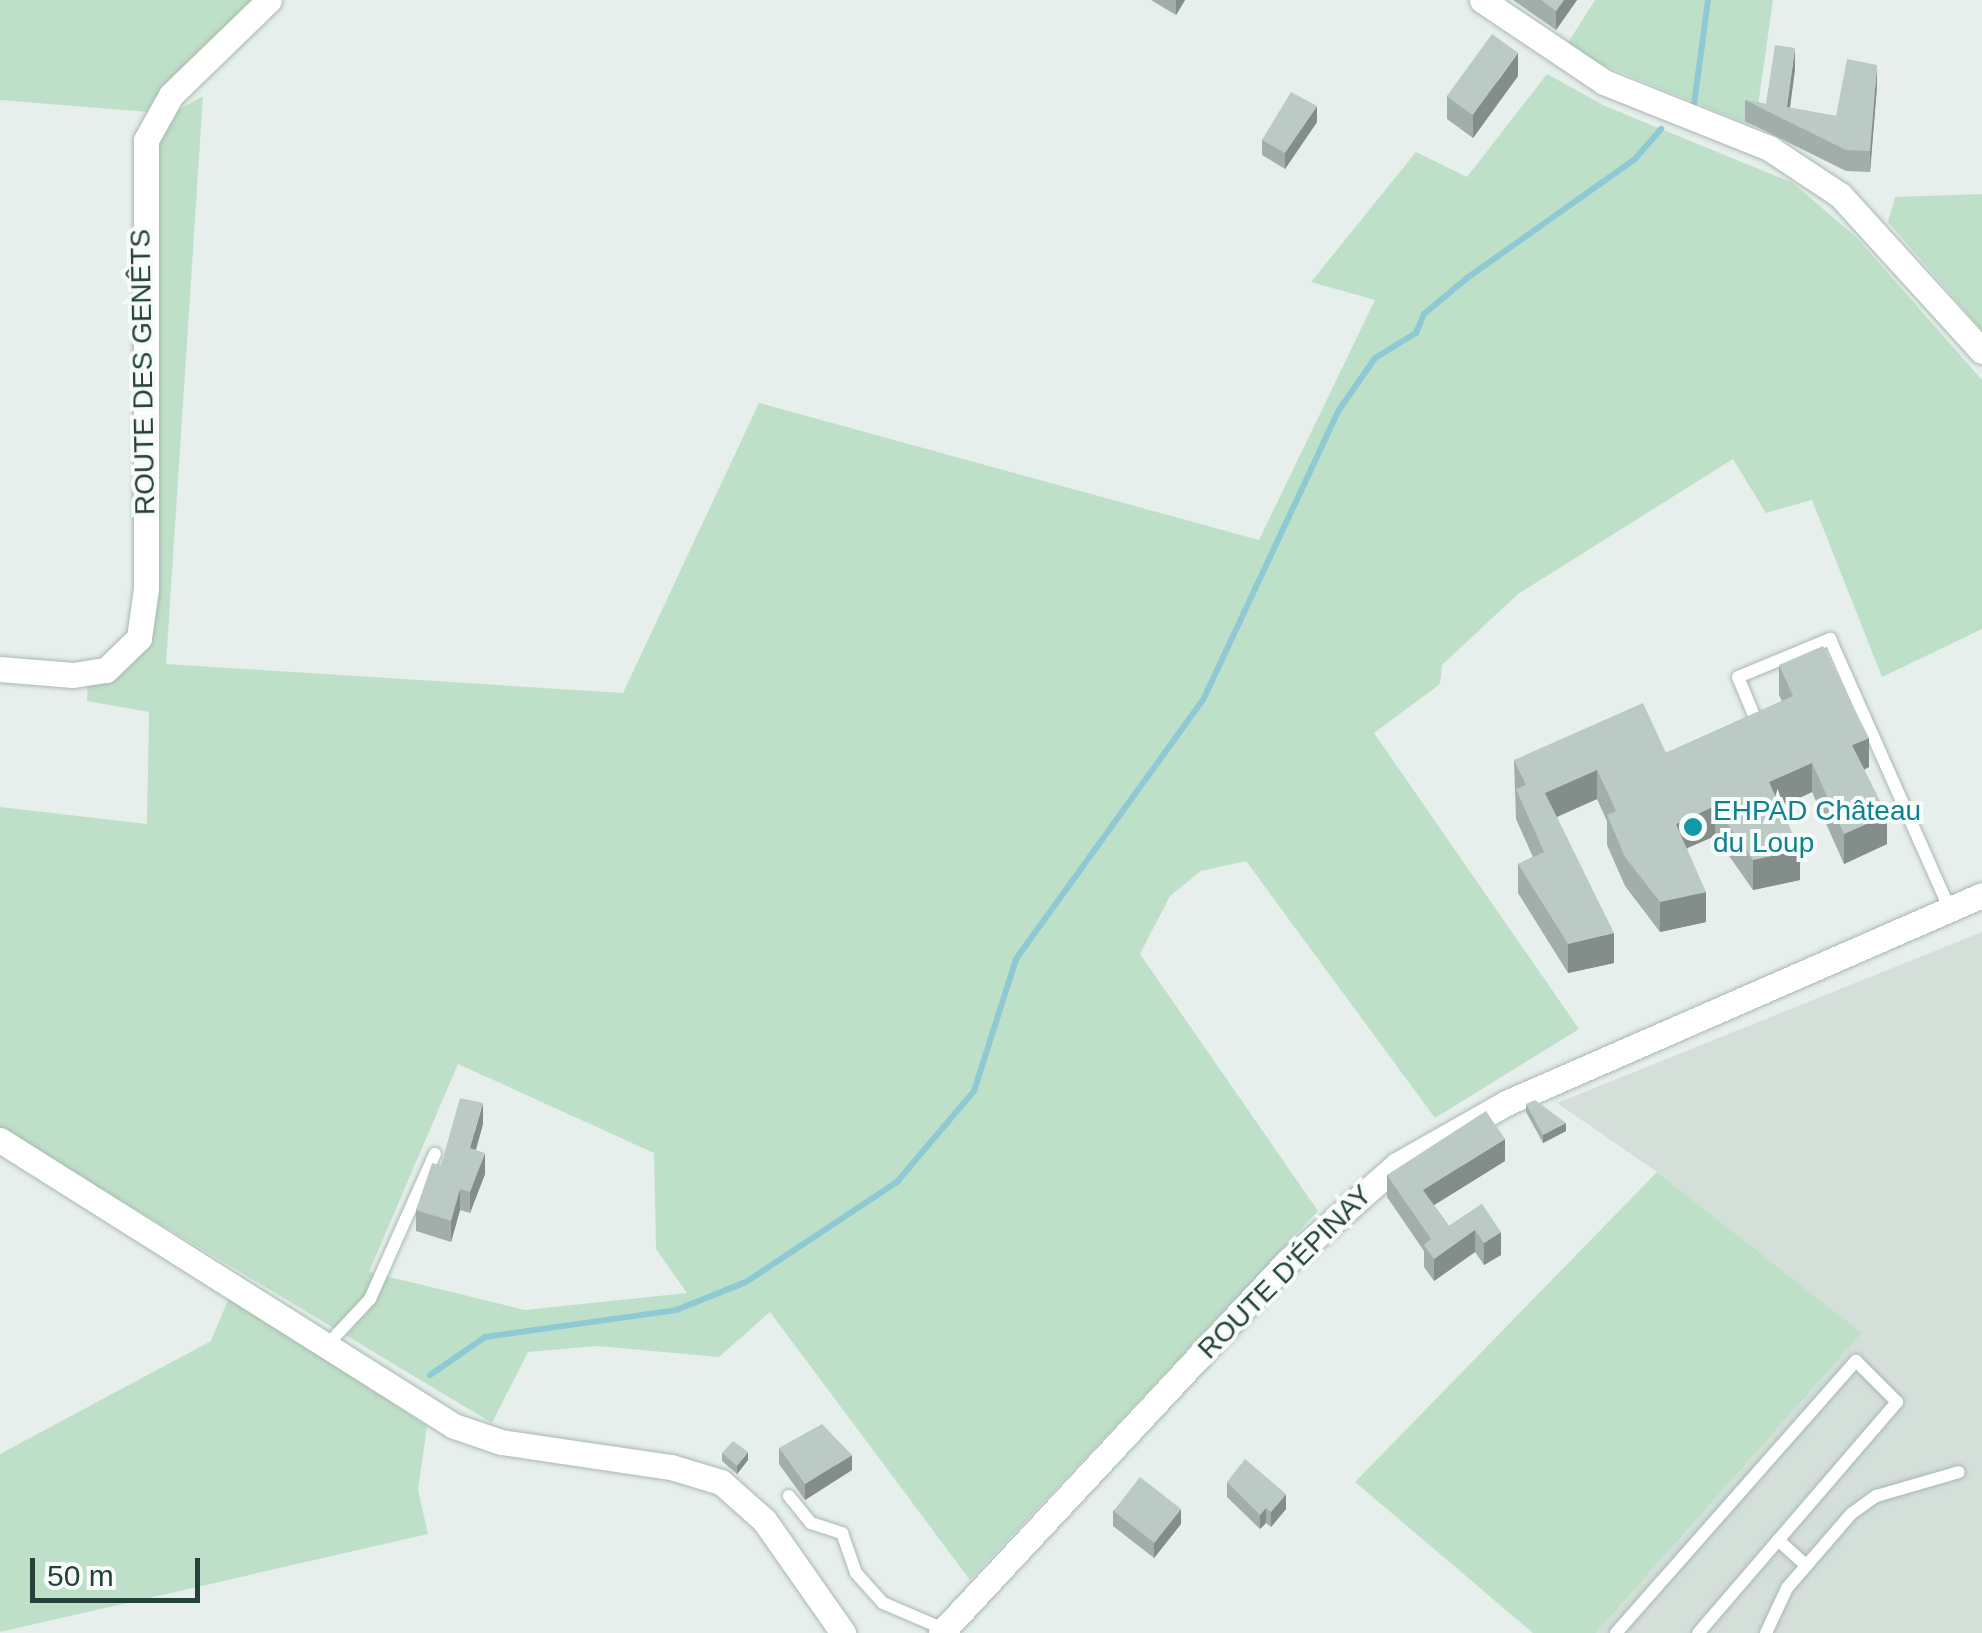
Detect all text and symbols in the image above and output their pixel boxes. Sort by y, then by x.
street label: ROUTE DES GENÊTS [124,229,162,515]
place label: EHPAD Château du Loup [1713,794,1921,860]
marker: EHPAD Château du Loup [1682,816,1704,838]
street label: ROUTE D'ÉPINAY [1191,1178,1379,1366]
scale bar [35,1538,205,1600]
text: 50 m [47,1559,114,1592]

